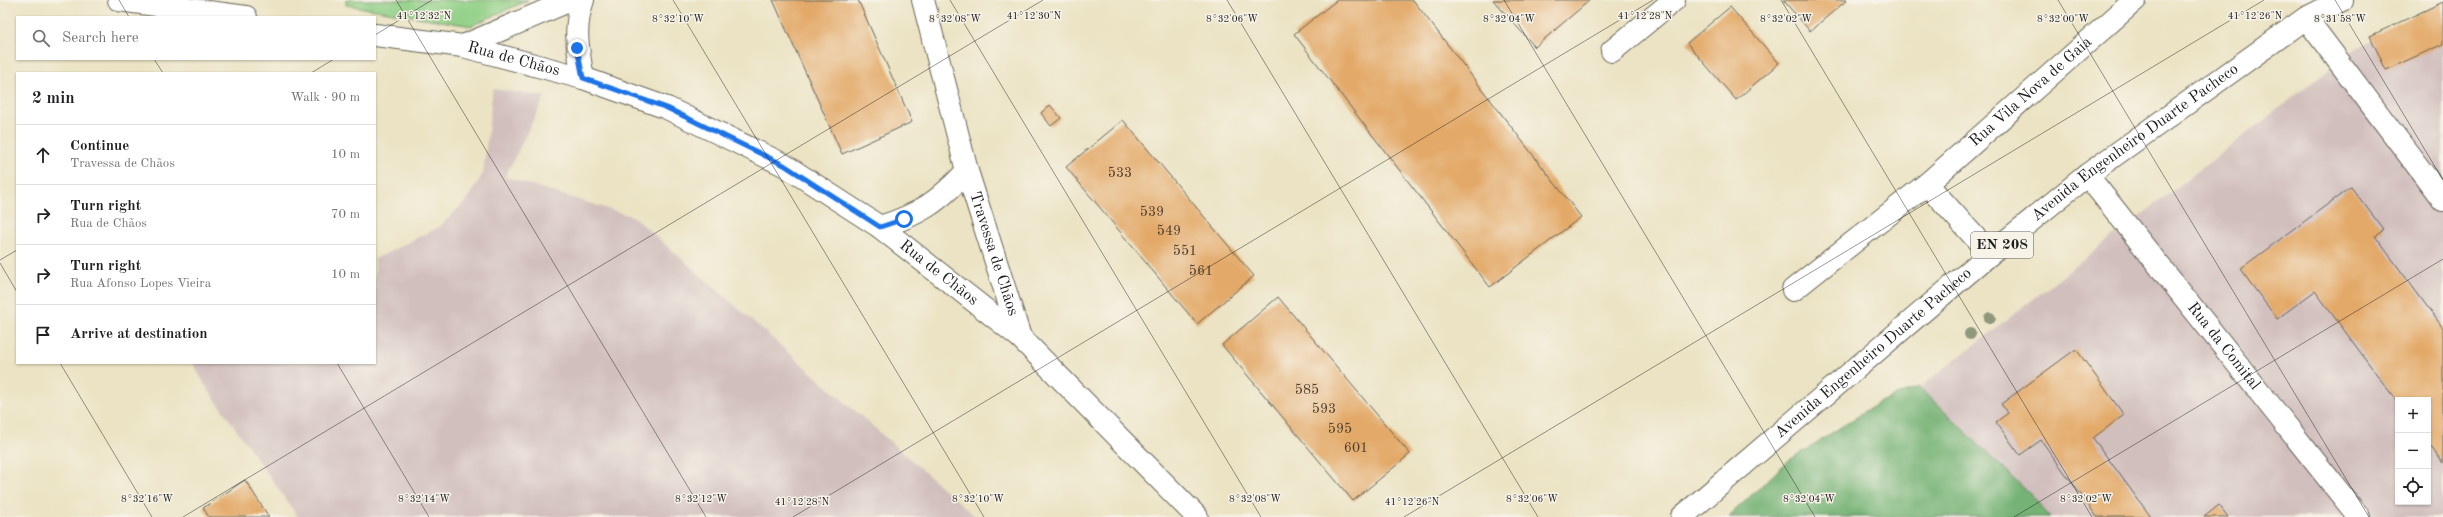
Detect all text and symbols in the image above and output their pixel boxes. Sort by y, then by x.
text: 41°12'32"N [397,11,452,21]
text: 41°12'30"N [1007,11,1062,21]
text: 41°12'28"N [1618,11,1673,21]
text: 41°12'26"N [2228,11,2283,21]
text: 8°32'10"W [652,14,704,24]
text: 8°32'08"W [929,14,981,24]
text: 8°32'06"W [1206,14,1258,24]
text: 8°32'04"W [1483,14,1535,24]
text: 8°32'02"W [1760,14,1812,24]
text: 8°32'00"W [2037,14,2089,24]
text: 8°31'58"W [2314,14,2366,24]
search box [16,16,376,60]
icon: search [30,27,52,49]
text: Search here [62,31,139,46]
street label: Rua Vila Nova de Gaia [1967,34,2095,150]
route end [568,39,586,57]
street label: Rua de Chãos [466,40,561,79]
street label: Avenida Engenheiro Duarte Pacheco [2029,61,2242,224]
text: 2 min [32,90,75,107]
text: Walk · 90 m [291,91,360,104]
text: Continue [70,139,129,154]
icon: ahead [32,144,54,166]
text: 10 m [331,148,360,161]
text: Travessa de Chãos [70,157,175,170]
house number: 533 [1108,166,1132,180]
street label: Travessa de Chãos [966,190,1021,318]
text: Turn right [70,199,141,214]
icon: right [32,204,54,226]
house number: 539 [1140,205,1164,219]
text: 70 m [331,208,360,221]
route start [895,210,913,228]
text: Rua de Chãos [70,217,147,230]
house number: 549 [1157,224,1181,238]
road number: EN 208 [1971,232,2033,258]
street label: Rua de Chãos [896,237,981,309]
house number: 551 [1173,244,1197,258]
text: Turn right [70,259,141,274]
icon: right [32,264,54,286]
house number: 561 [1189,264,1213,278]
street label: Avenida Engenheiro Duarte Pacheco [1772,265,1975,442]
text: 10 m [331,268,360,281]
text: Rua Afonso Lopes Vieira [70,277,211,290]
street label: Rua da Comital [2184,300,2263,393]
icon: arrive [32,324,54,346]
text: Arrive at destination [70,327,208,342]
house number: 585 [1295,383,1319,397]
map controls [2395,397,2431,505]
button: + [2395,397,2431,433]
house number: 593 [1312,402,1336,416]
house number: 595 [1328,422,1352,436]
button: − [2395,433,2431,469]
house number: 601 [1344,441,1368,455]
button: locate [2395,469,2431,505]
text: 8°32'16"W [121,494,173,504]
text: 8°32'14"W [398,494,450,504]
text: 8°32'12"W [675,494,727,504]
text: 8°32'10"W [952,494,1004,504]
text: 8°32'08"W [1229,494,1281,504]
text: 8°32'06"W [1506,494,1558,504]
text: 8°32'04"W [1783,494,1835,504]
text: 8°32'02"W [2060,494,2112,504]
text: 41°12'28"N [775,497,830,507]
text: 41°12'26"N [1385,497,1440,507]

